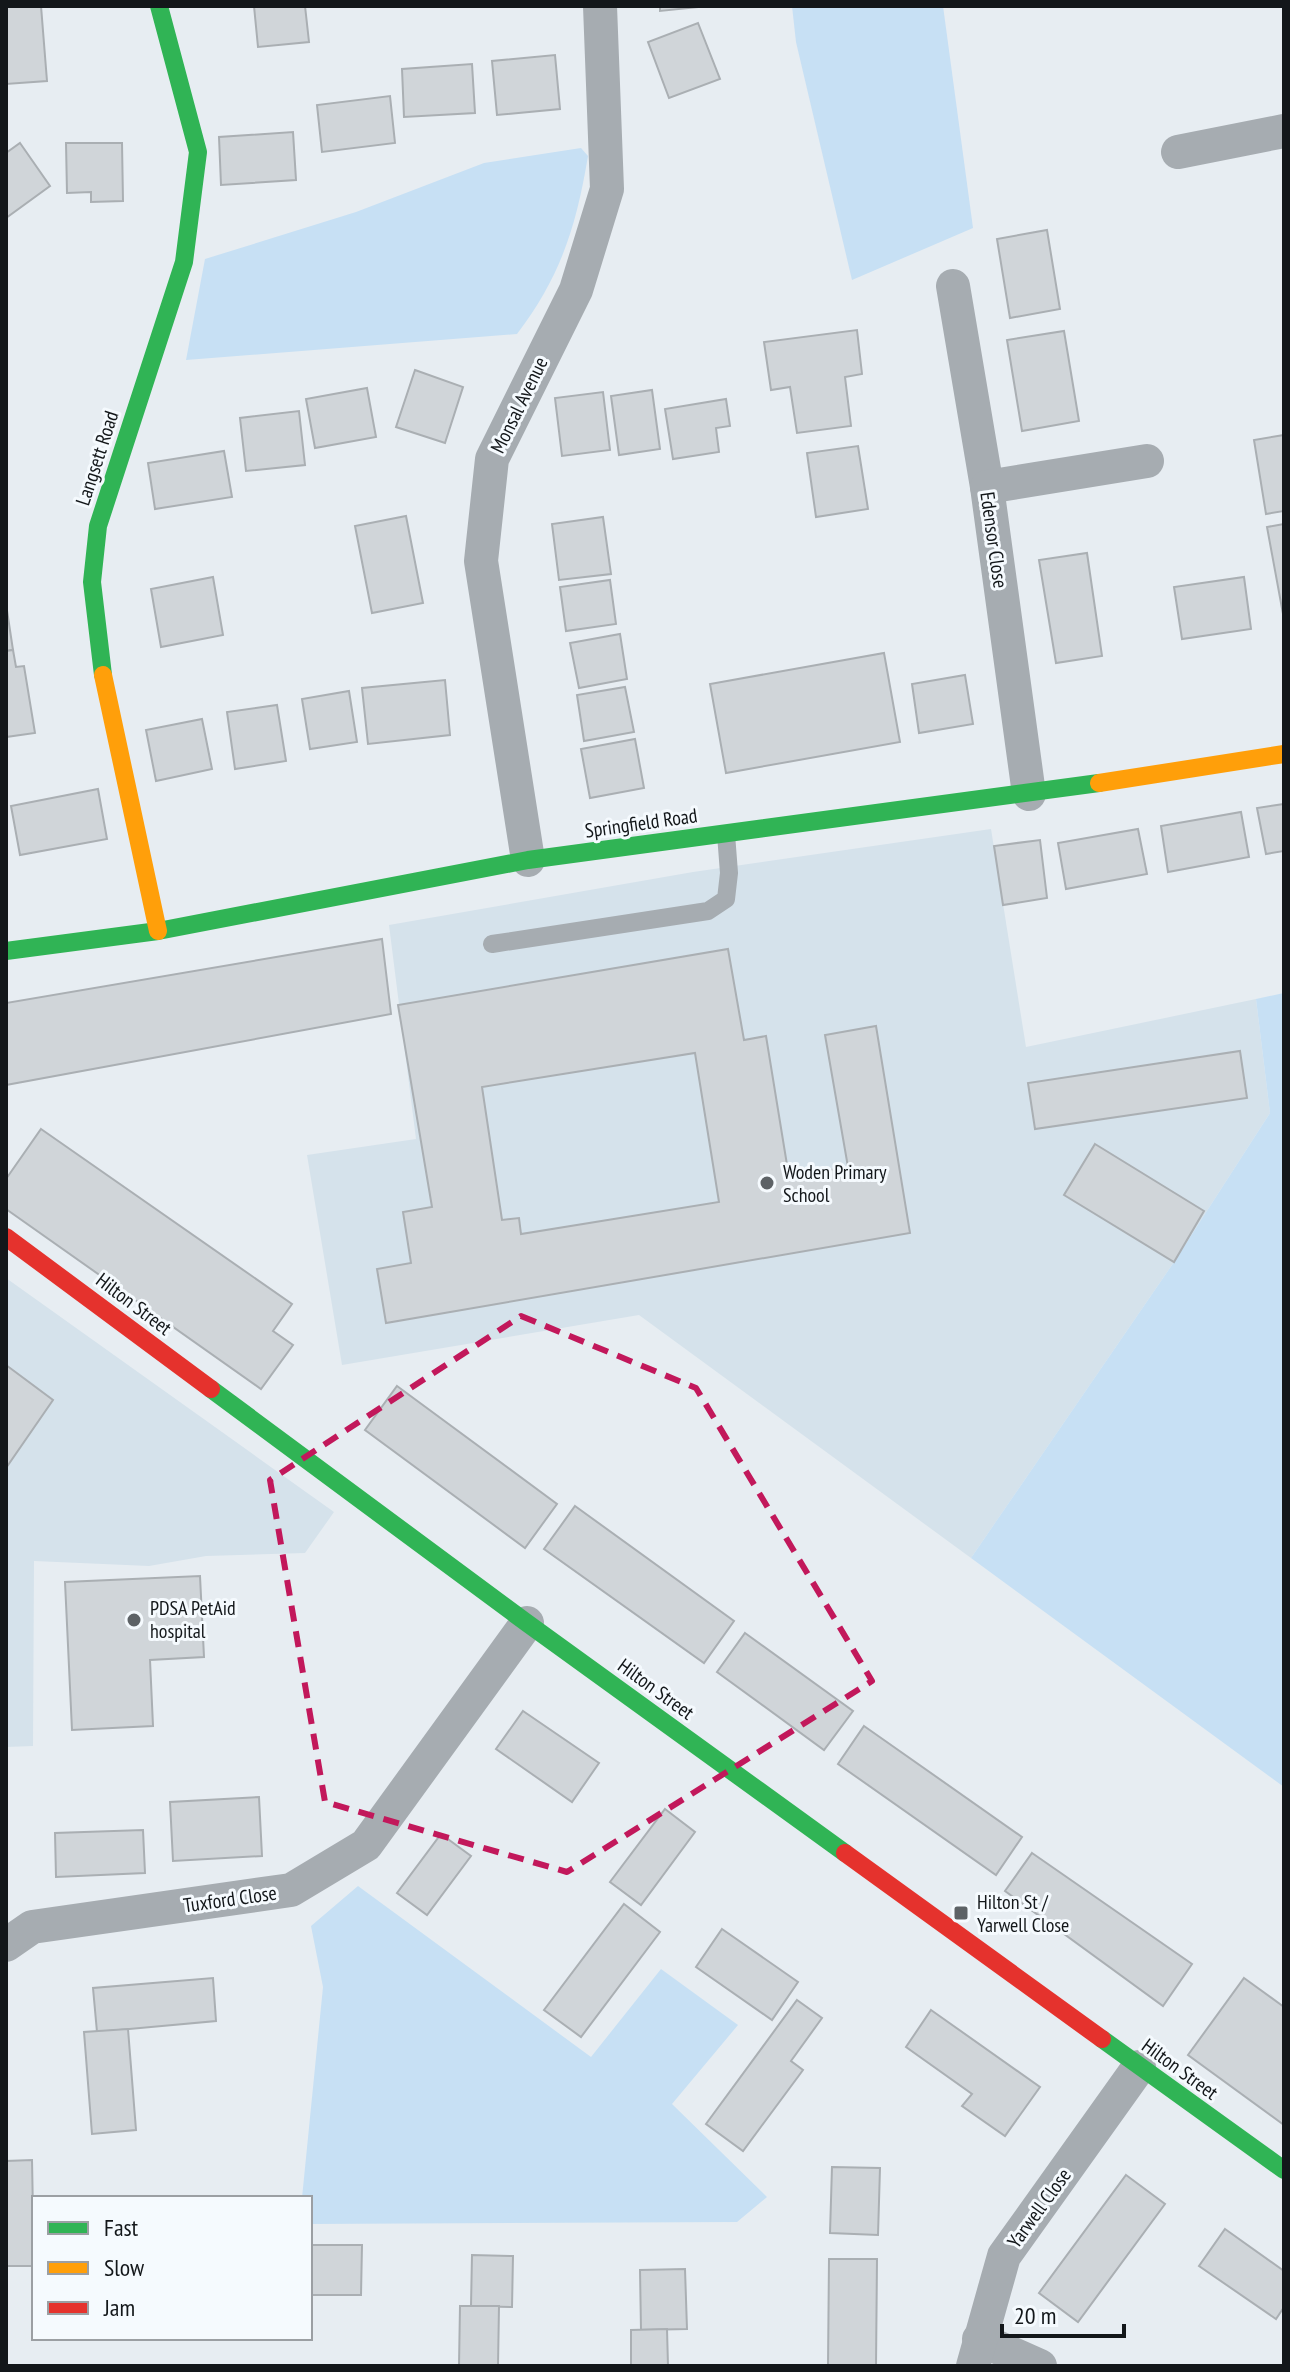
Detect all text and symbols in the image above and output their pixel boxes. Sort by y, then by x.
street label: Monsal Avenue [485,353,553,457]
street label: Langsett Road [70,407,124,509]
street label: Edensor Close [974,490,1014,590]
street label: Springfield Road [583,802,699,844]
place label: Woden Primary School [783,1159,887,1208]
marker: Woden Primary School [758,1174,776,1192]
street label: Hilton Street [91,1267,177,1341]
place label: PDSA PetAid hospital [150,1595,236,1644]
marker: PDSA PetAid hospital [125,1611,143,1629]
street label: Hilton Street [613,1653,700,1726]
street label: Tuxford Close [182,1880,278,1918]
place label: Hilton St / Yarwell Close [977,1889,1069,1938]
marker: Hilton St / Yarwell Close [952,1904,970,1922]
street label: Hilton Street [1137,2033,1224,2106]
street label: Yarwell Close [1001,2163,1077,2253]
legend [32,2196,312,2340]
text: Fast [104,2212,139,2243]
text: Slow [104,2252,145,2283]
scale bar [1002,2288,1124,2338]
text: Jam [103,2292,135,2323]
text: 20 m [1014,2300,1056,2331]

